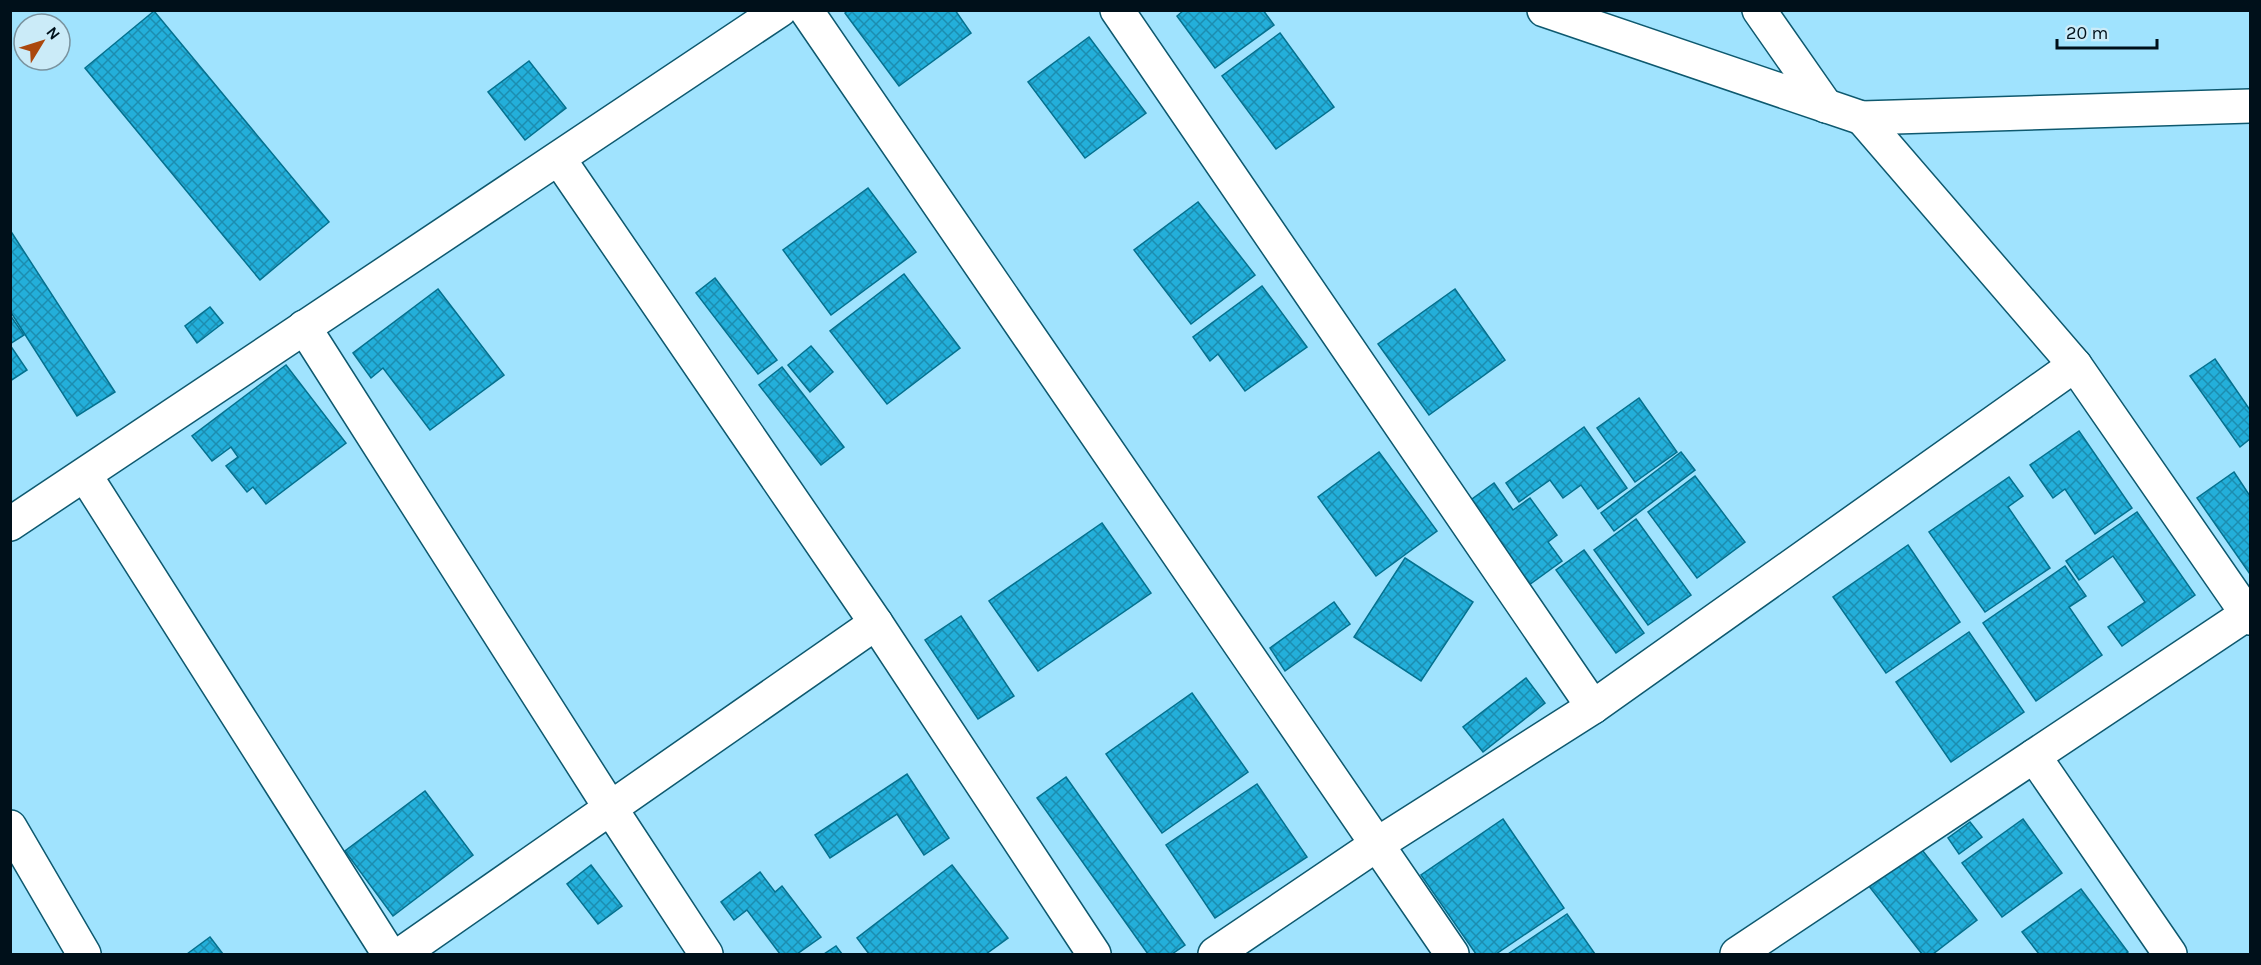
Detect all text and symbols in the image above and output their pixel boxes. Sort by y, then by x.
north arrow [12,12,72,72]
scale bar [2057,12,2158,50]
text: 20 m [2066,22,2108,44]
text: N [42,23,64,43]

